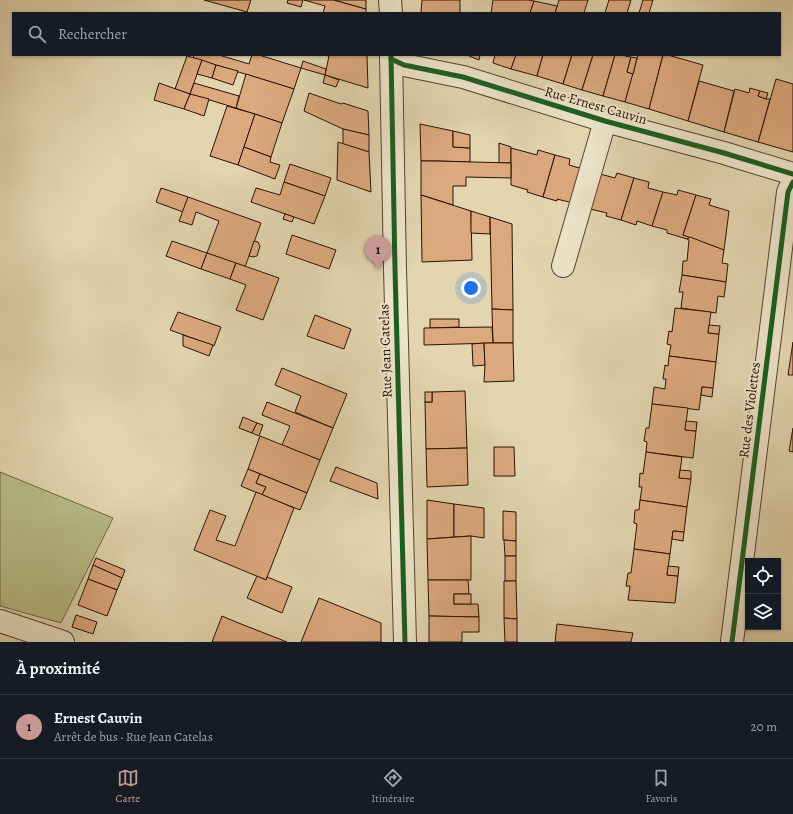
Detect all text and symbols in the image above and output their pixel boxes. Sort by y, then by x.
search box [12,12,781,56]
icon: search [26,23,48,45]
text: Rechercher [58,24,127,44]
street label: Rue Ernest Cauvin [542,82,650,129]
pin: 1 [365,236,391,269]
your location [461,278,481,298]
street label: Rue Jean Catelas [374,304,397,398]
street label: Rue des Violettes [734,361,765,459]
map controls [745,558,781,630]
button: locate [745,558,781,594]
button: layers [745,594,781,630]
text: À proximité [16,657,100,680]
text: Ernest Cauvin [54,708,142,728]
text: 1 [27,718,31,735]
text: 20 m [751,718,777,735]
text: Arrêt de bus · Rue Jean Catelas [54,728,213,745]
tab: Carte [116,767,140,806]
tab: Itinéraire [371,767,414,806]
tab: Favoris [645,767,677,806]

